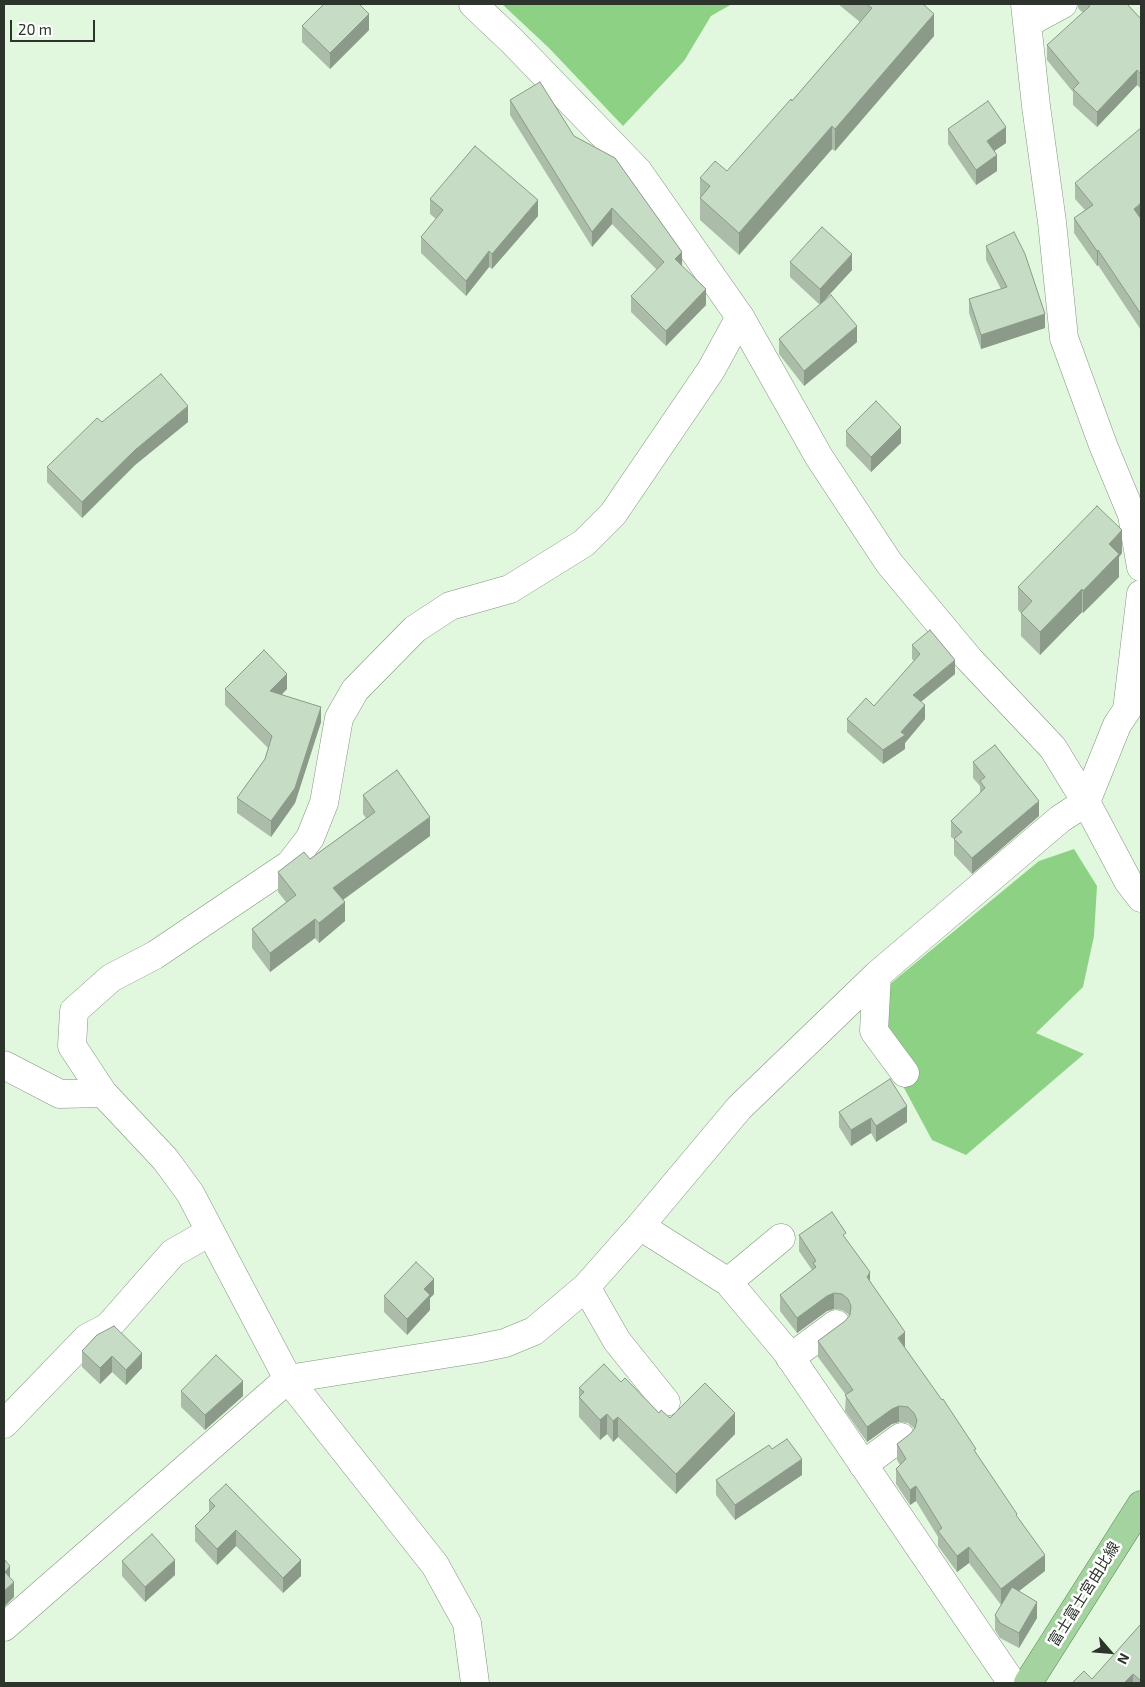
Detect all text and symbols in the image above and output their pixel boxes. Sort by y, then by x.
scale bar [12,10,98,42]
text: 20 m [18,20,52,38]
street label: 富士富士宮由比線 [1045,1538,1123,1650]
north arrow [1085,1627,1135,1677]
text: N [1114,1651,1134,1667]

